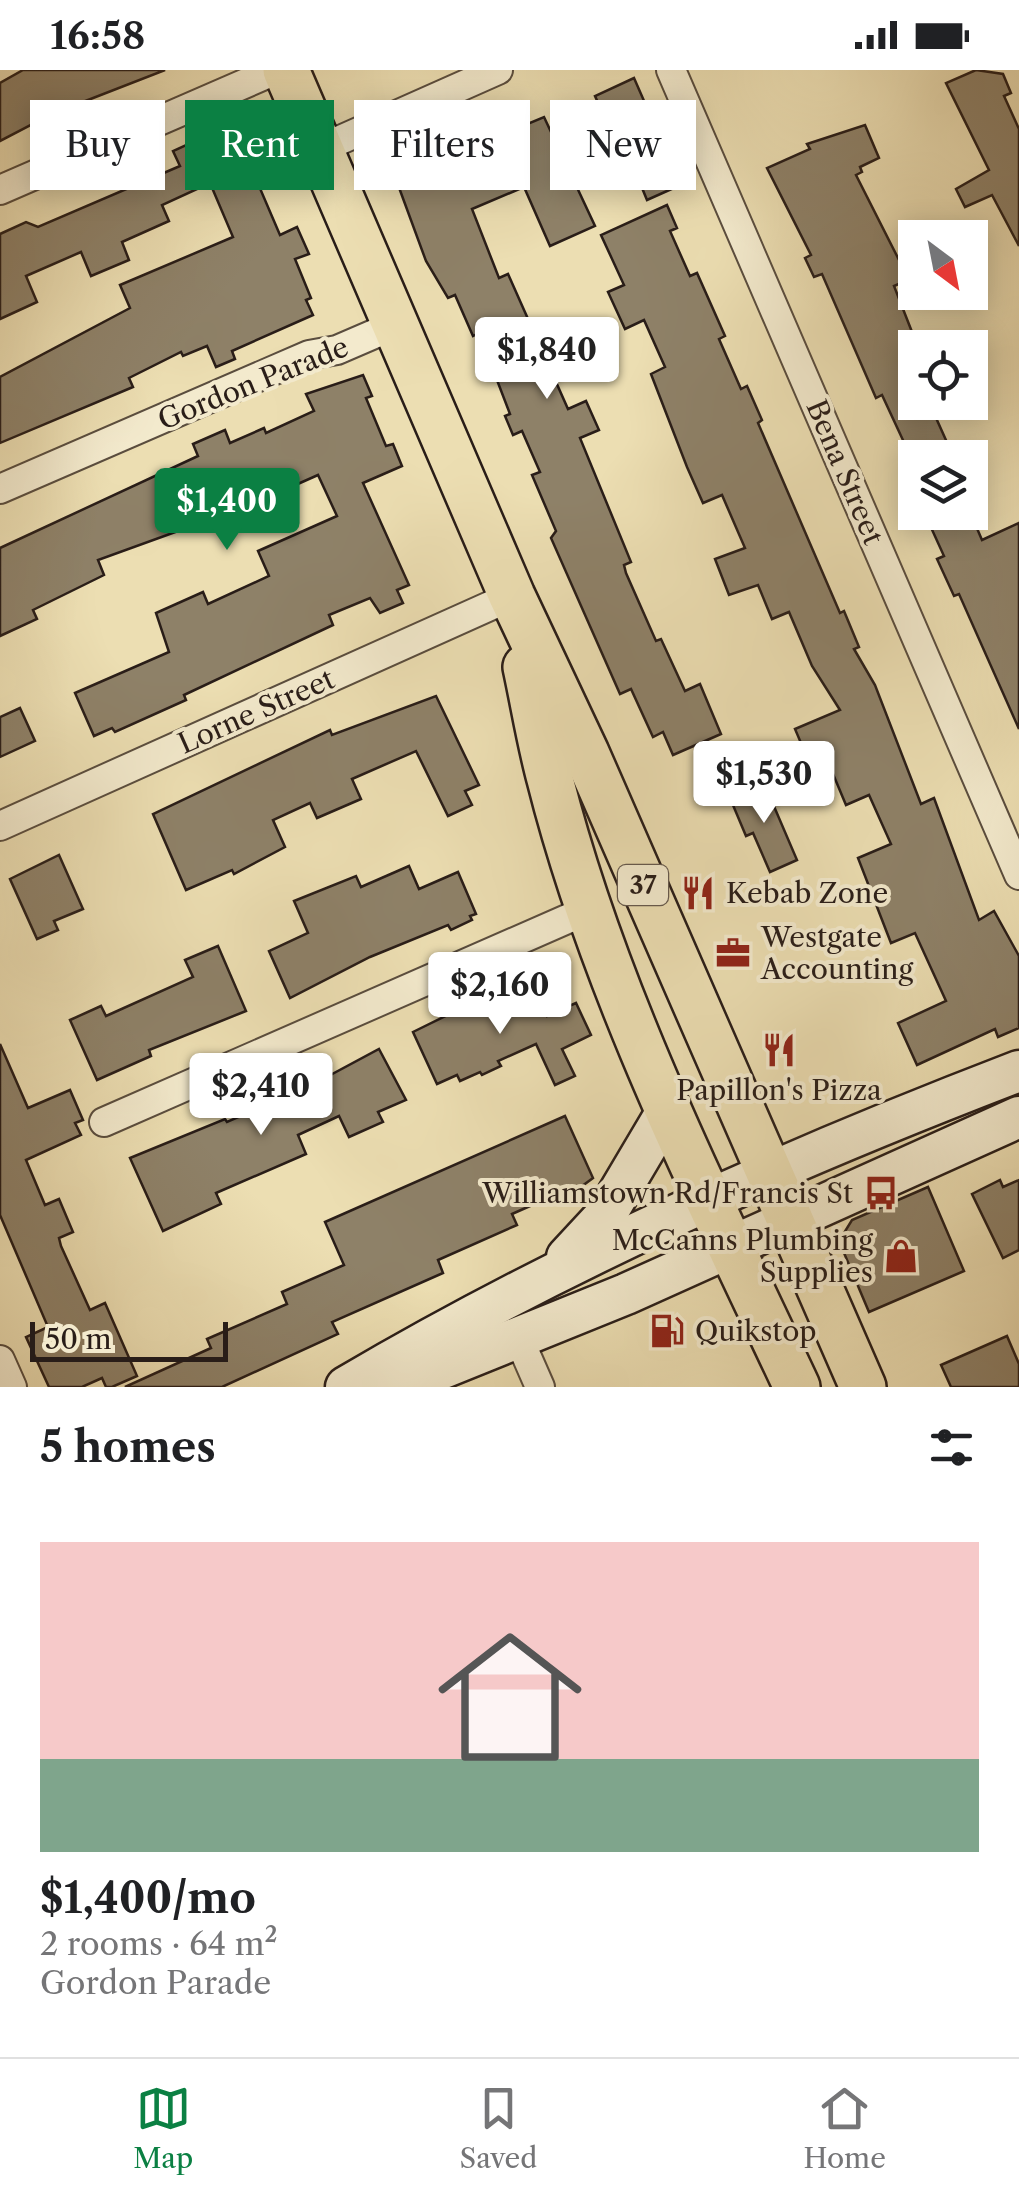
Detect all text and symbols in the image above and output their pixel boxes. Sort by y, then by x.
text: 16:58 [50,12,145,59]
chip: Buy [30,100,165,190]
chip: Rent [185,100,334,190]
chip: Filters [354,100,530,190]
chip: New [550,100,696,190]
north arrow [898,220,988,310]
map controls [898,220,988,530]
pin: $1,840 [466,317,628,402]
street label: Gordon Parade [153,329,353,437]
text: $1,840 [497,330,597,369]
button: locate [898,330,988,420]
street label: Bena Street [799,394,891,550]
button: layers [898,440,988,530]
pin: $1,400 [146,468,308,553]
text: $1,400 [177,481,277,520]
street label: Lorne Street [173,661,339,761]
pin: $1,530 [683,741,845,826]
text: $1,530 [715,754,813,793]
road number: 37 [618,865,668,905]
restaurant icon: Kebab Zone [679,874,717,912]
place label: Kebab Zone [726,876,888,910]
place label: Westgate Accounting [760,920,914,986]
office icon: Westgate Accounting [714,934,752,972]
pin: $2,160 [419,952,581,1037]
text: $2,160 [450,965,550,1004]
restaurant icon: Papillon's Pizza [760,1031,798,1069]
pin: $2,410 [180,1053,342,1138]
text: $2,410 [211,1066,311,1105]
place label: Papillon's Pizza [676,1073,882,1107]
bus stop icon: Williamstown Rd/Francis St [862,1174,900,1212]
place label: Williamstown Rd/Francis St [481,1176,853,1210]
place label: McCanns Plumbing Supplies [612,1223,873,1289]
shop icon: McCanns Plumbing Supplies [882,1237,920,1275]
fuel station icon: Quikstop [648,1312,686,1350]
place label: Quikstop [695,1314,817,1348]
scale bar [30,1317,228,1362]
text: 50 m [45,1322,112,1356]
icon: filters [924,1420,979,1475]
text: 5 homes [40,1421,216,1473]
icon: home [420,1607,600,1787]
text: $1,400/mo [40,1872,256,1924]
text: 2 rooms · 64 m² [40,1924,278,1963]
text: Gordon Parade [40,1963,271,2002]
tab: Map [133,2081,193,2175]
tab: Saved [460,2081,537,2175]
tab: Home [804,2081,886,2175]

